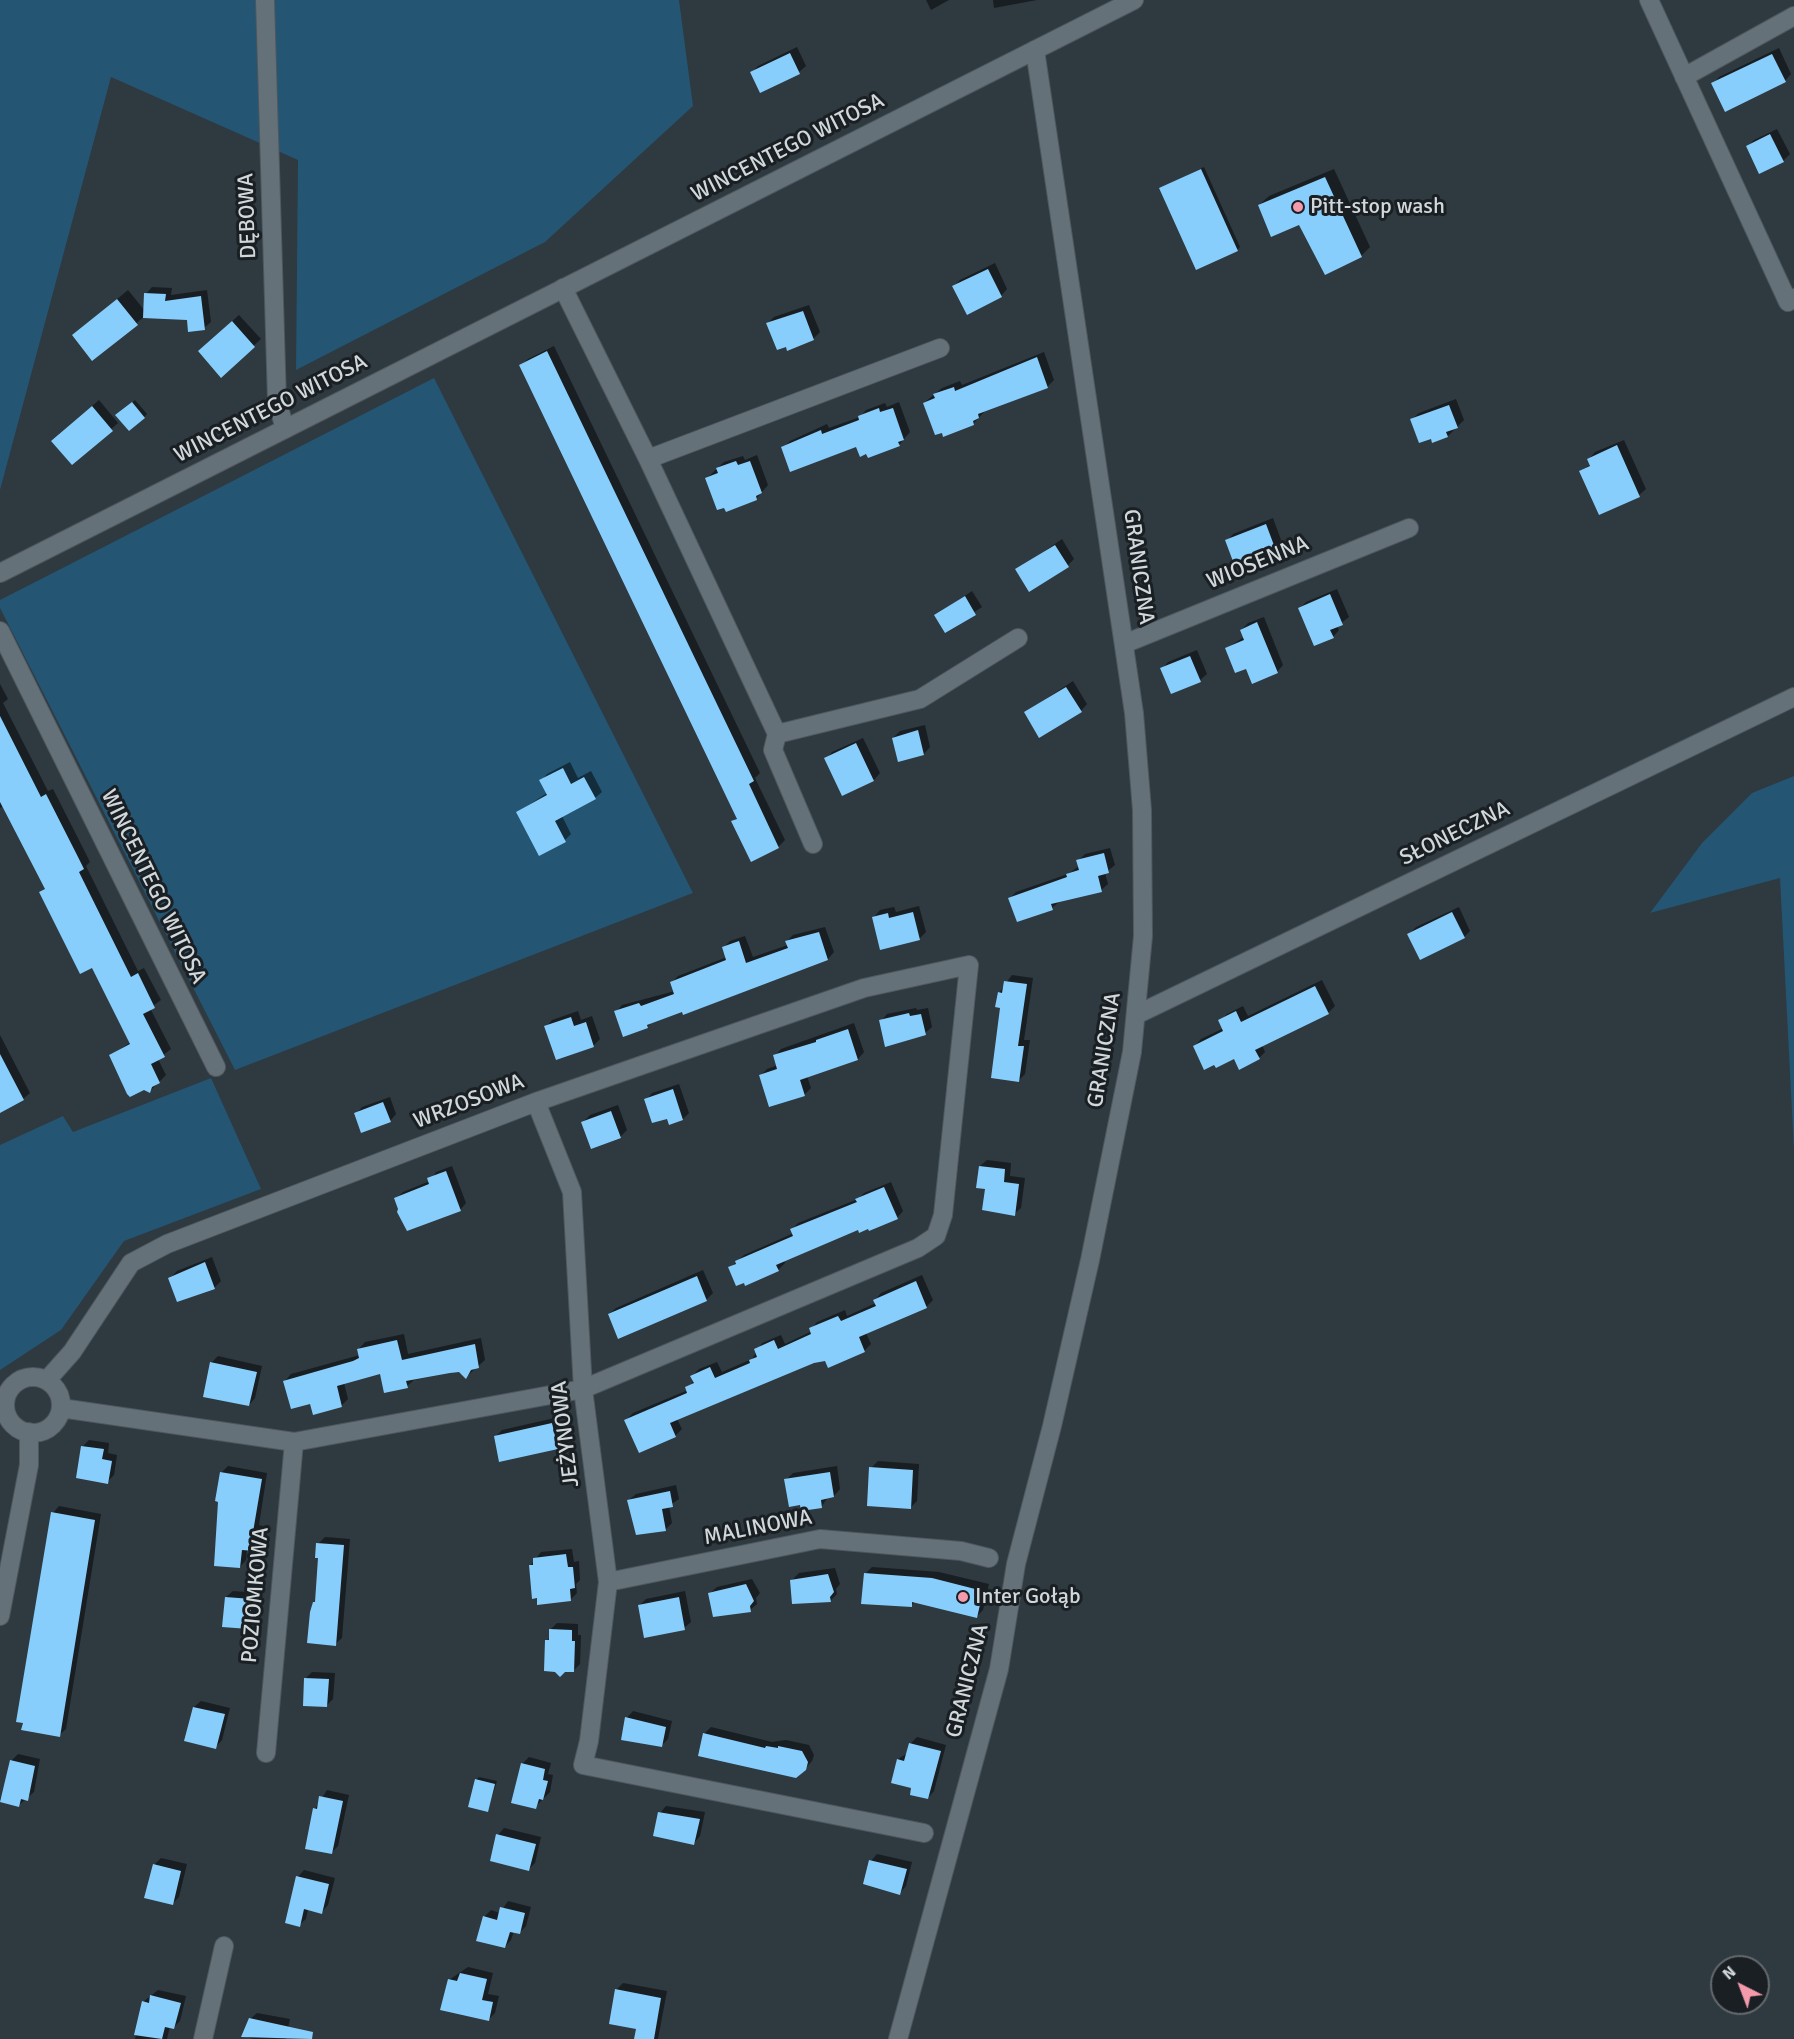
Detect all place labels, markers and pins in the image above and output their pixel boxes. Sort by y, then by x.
place label: Pitt-stop wash [1310,194,1445,220]
marker: Pitt-stop wash [1291,200,1305,214]
place label: Inter Gołąb [975,1584,1081,1610]
marker: Inter Gołąb [956,1590,970,1604]

